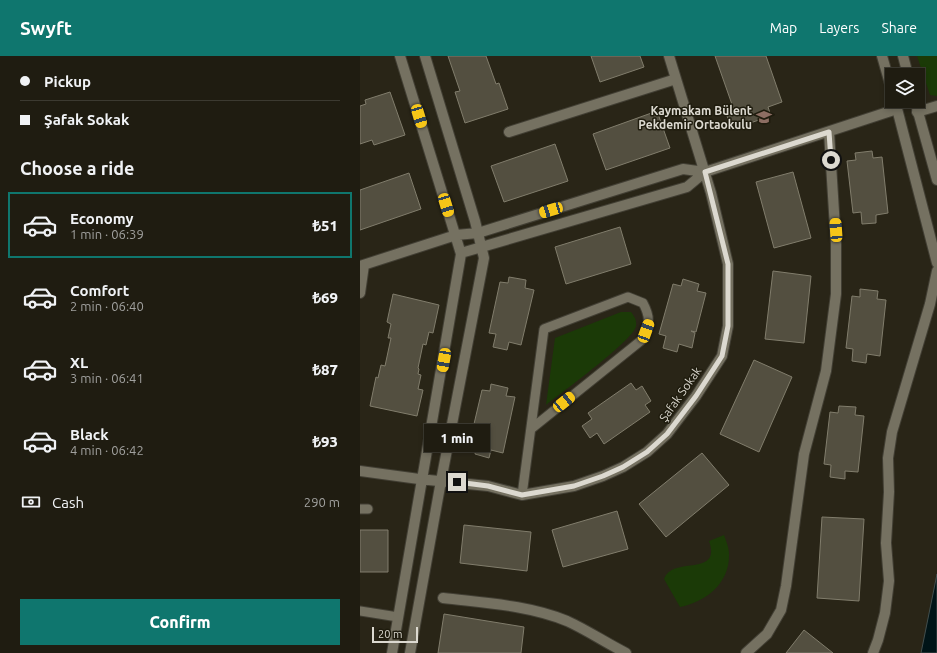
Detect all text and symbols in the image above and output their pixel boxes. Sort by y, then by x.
text: Swyft [20,17,72,39]
text: Map [770,20,797,36]
text: Layers [819,20,859,36]
text: Share [881,20,917,36]
map controls [885,68,925,108]
button: layers [885,68,925,108]
text: Pickup [44,73,91,90]
car [410,103,428,129]
place label: Kaymakam Bülent Pekdemir Ortaokulu [638,104,752,131]
school or university icon: Kaymakam Bülent Pekdemir Ortaokulu [755,108,773,126]
text: Şafak Sokak [44,111,129,128]
route start [822,151,840,169]
text: Choose a ride [20,158,134,178]
car [437,192,455,218]
car [538,201,564,219]
icon: car [22,207,58,243]
text: Economy [70,210,134,227]
text: ₺51 [312,217,338,234]
car [829,218,843,242]
text: 1 min · 06:39 [70,227,144,241]
icon: car [22,279,58,315]
text: Comfort [70,282,129,299]
text: ₺69 [312,289,338,306]
text: 2 min · 06:40 [70,299,144,313]
car [636,318,656,344]
car [436,347,452,373]
icon: car [22,351,58,387]
text: XL [70,354,88,371]
text: ₺87 [312,361,338,378]
street label: Şafak Sokak [656,364,704,424]
text: 3 min · 06:41 [70,371,144,385]
car [551,390,577,414]
icon: car [22,423,58,459]
callout: 1 min [424,424,490,452]
text: Black [70,426,109,443]
text: 1 min [440,431,474,445]
text: ₺93 [312,433,338,450]
text: 4 min · 06:42 [70,443,144,457]
route end [448,473,466,491]
icon: cash [20,491,42,513]
text: Cash [52,494,84,511]
text: 290 m [304,495,340,509]
button: Confirm [20,599,340,645]
scale bar [372,625,418,644]
text: 20 m [378,628,402,640]

